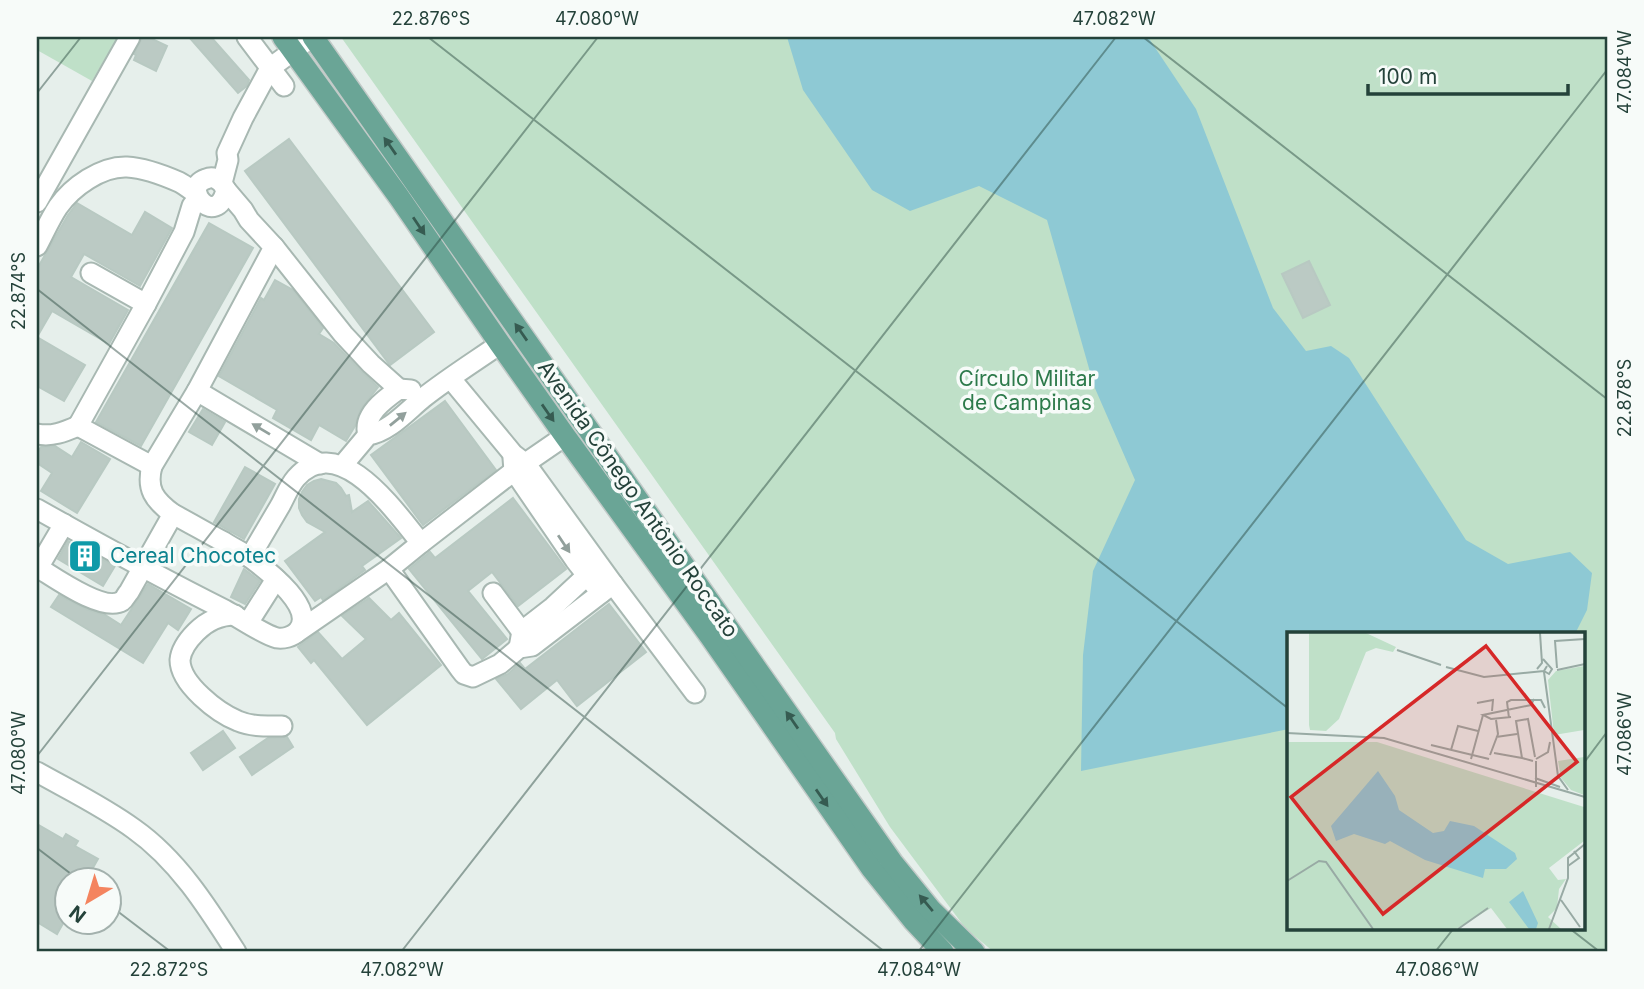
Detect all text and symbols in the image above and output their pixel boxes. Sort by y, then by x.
text: 22.876°S [392,8,470,29]
text: 47.080°W [555,8,639,29]
text: 47.082°W [1072,8,1156,29]
text: 47.084°W [1614,30,1635,114]
scale bar [1368,52,1567,96]
text: 100 m [1378,64,1437,89]
one-way arrow [383,137,397,155]
one-way arrow [412,216,425,236]
text: 22.874°S [8,252,29,330]
one-way arrow [515,323,529,341]
street label: Avenida Cônego Antônio Roccato [533,356,744,642]
text: 22.878°S [1614,359,1635,437]
park label: Círculo Militar de Campinas [959,366,1096,415]
one-way arrow [541,404,555,422]
one-way arrow [388,411,406,426]
one-way arrow [251,423,270,435]
one-way arrow [557,535,571,553]
building icon: Cereal Chocotec [66,537,104,575]
place label: Cereal Chocotec [110,543,276,568]
inset map [1287,632,1584,930]
text: 47.086°W [1614,692,1635,776]
text: 47.080°W [8,711,29,795]
one-way arrow [785,711,799,729]
one-way arrow [815,789,829,807]
north arrow [52,866,122,936]
one-way arrow [919,895,934,912]
text: N [65,900,91,928]
text: 22.872°S [130,959,208,980]
text: 47.082°W [360,959,444,980]
text: 47.084°W [877,959,961,980]
text: 47.086°W [1395,959,1479,980]

